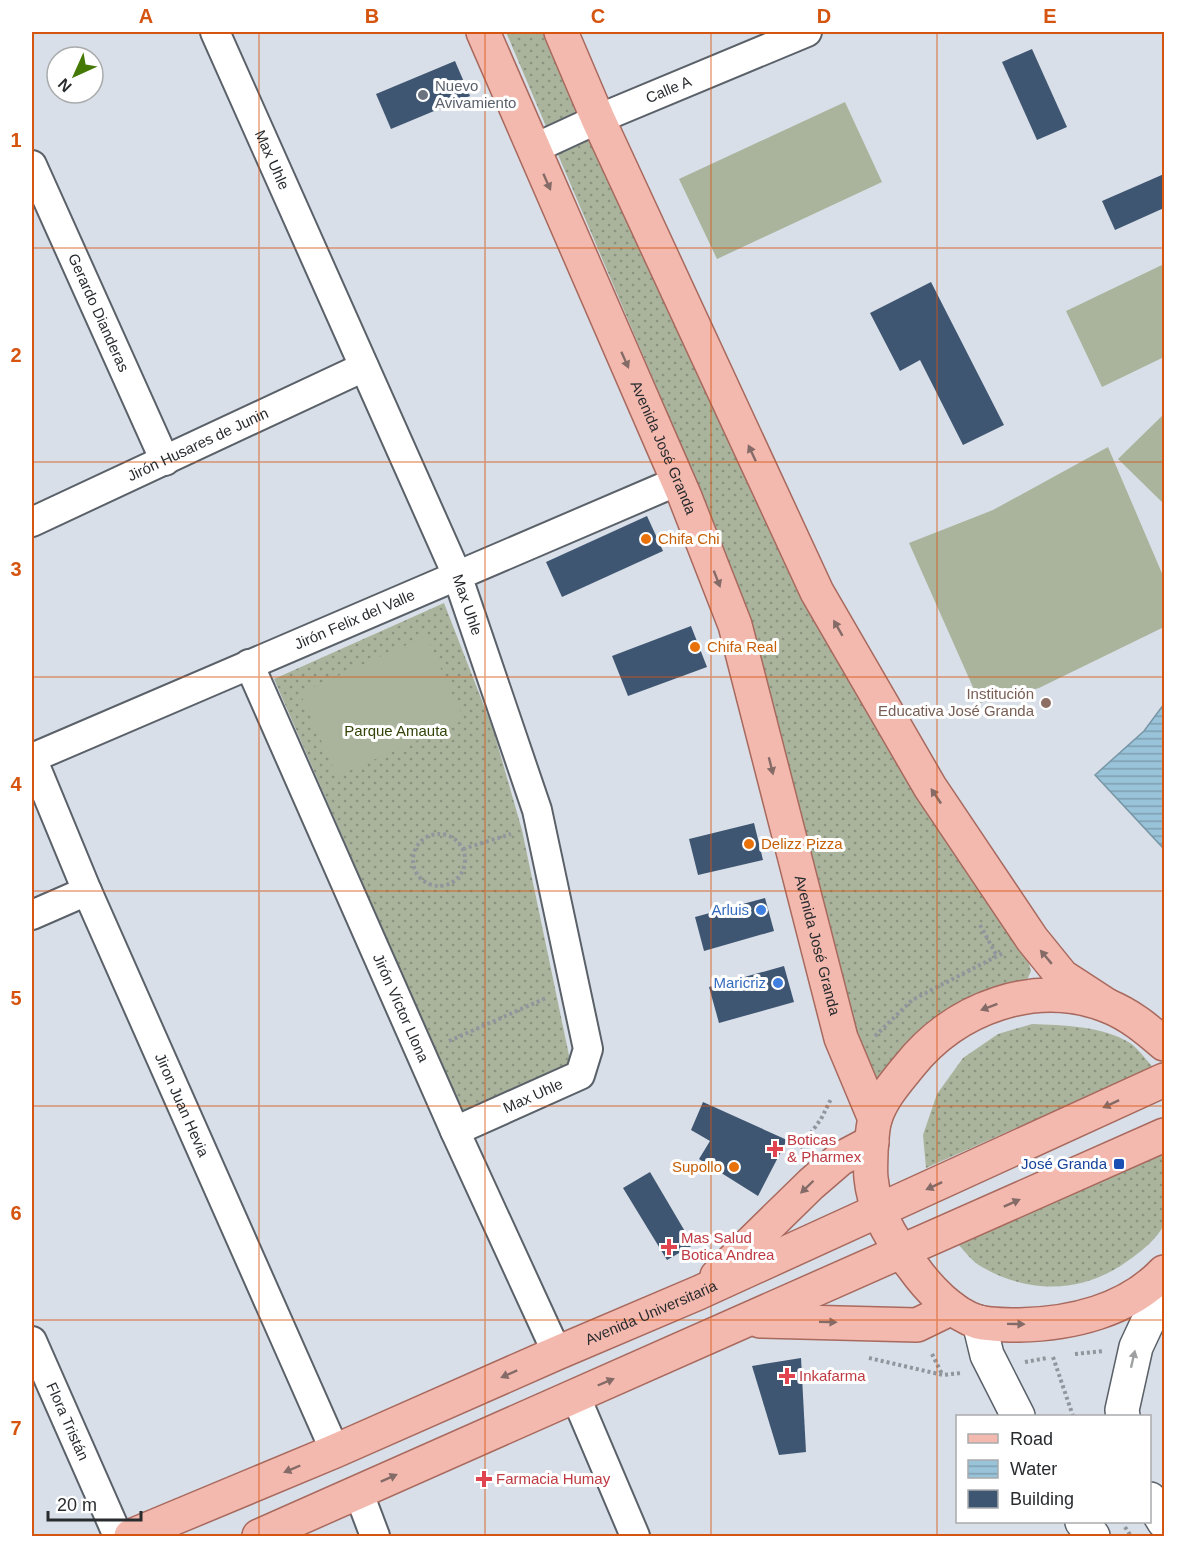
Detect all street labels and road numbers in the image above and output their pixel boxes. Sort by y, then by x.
street label: Calle A [643,72,694,106]
street label: Max Uhle [252,127,293,192]
street label: Gerardo Dianderas [65,251,133,374]
street label: Avenida José Granda [627,378,700,517]
street label: Jirón Husares de Junin [124,404,271,484]
street label: Max Uhle [449,572,486,637]
street label: Jirón Felix del Valle [292,586,417,652]
street label: Avenida José Granda [792,873,844,1018]
street label: Jirón Víctor Llona [370,951,433,1065]
street label: Jiron Juan Hevia [152,1050,213,1160]
street label: Max Uhle [500,1075,565,1116]
street label: Avenida Universitaria [583,1276,720,1348]
street label: Flora Tristán [43,1380,93,1463]

